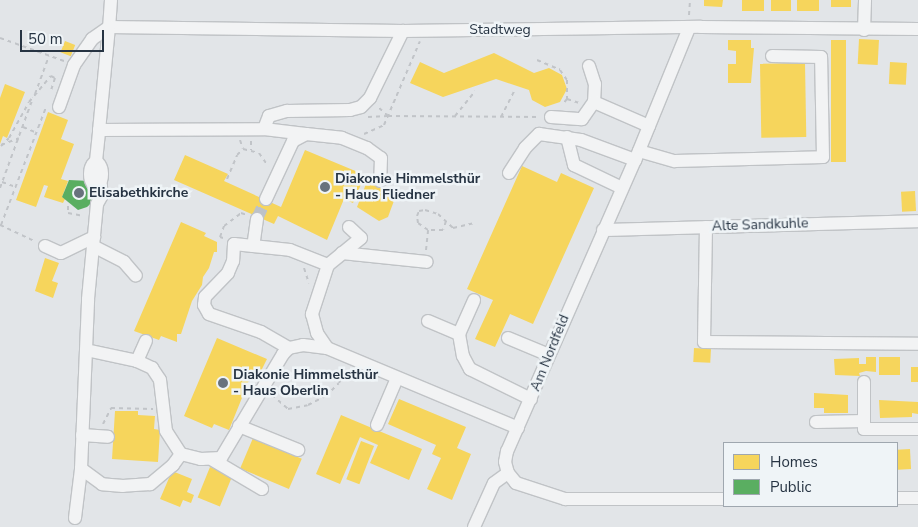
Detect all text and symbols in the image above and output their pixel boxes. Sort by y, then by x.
scale bar [22,20,106,52]
street label: Stadtweg [469,22,531,38]
text: 50 m [28,29,63,49]
place label: Diakonie Himmelsthür - Haus Fliedner [335,171,480,203]
marker: Diakonie Himmelsthür - Haus Fliedner [319,181,331,193]
place label: Elisabethkirche [89,185,188,201]
marker: Elisabethkirche [73,187,85,199]
street label: Alte Sandkuhle [711,215,809,235]
street label: Am Nordfeld [527,312,573,394]
place label: Diakonie Himmelsthür - Haus Oberlin [233,367,378,400]
marker: Diakonie Himmelsthür - Haus Oberlin [217,377,229,389]
legend [723,442,898,507]
text: Homes [770,452,818,472]
text: Public [770,477,811,497]

